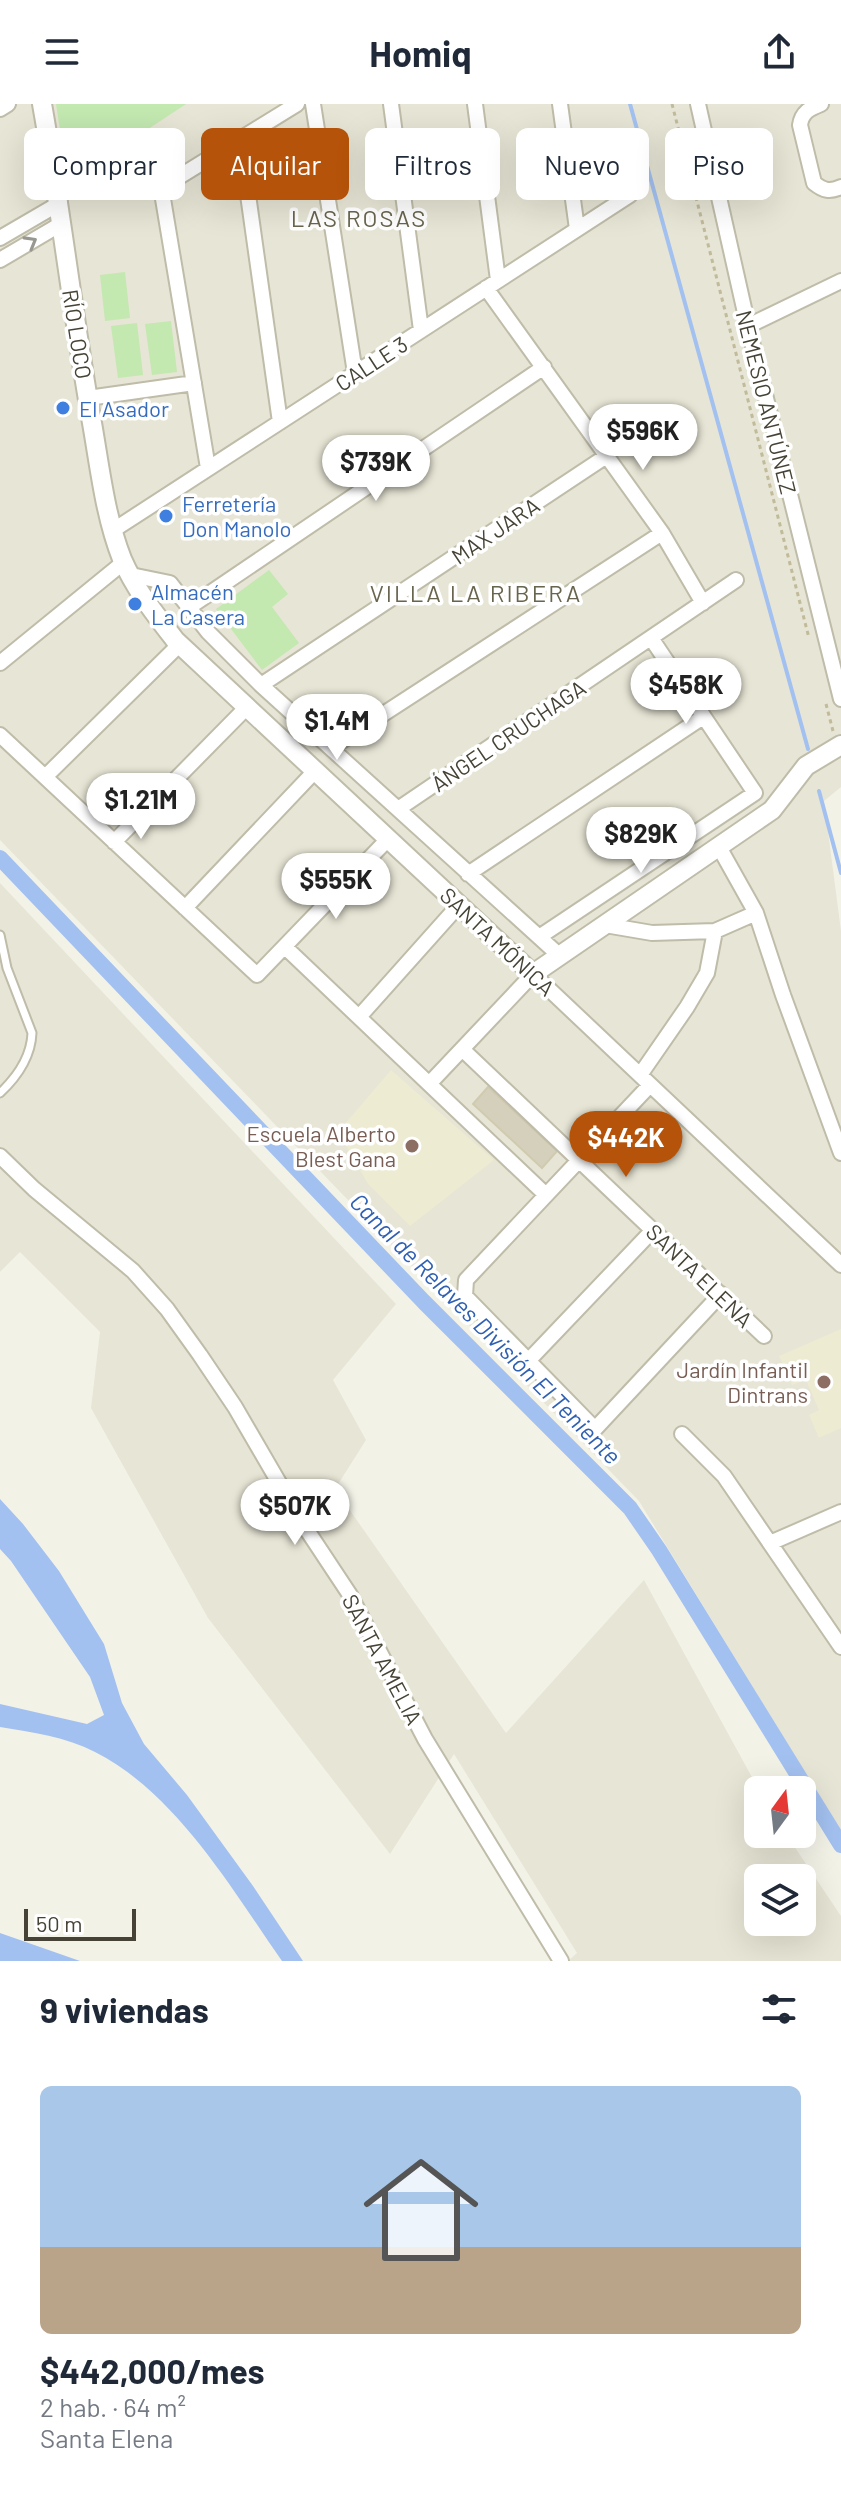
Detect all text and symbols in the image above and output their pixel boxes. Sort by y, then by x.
icon: menu [40,30,84,74]
icon: share [757,30,801,74]
text: Homiq [369,31,472,74]
chip: Comprar [24,128,185,200]
chip: Alquilar [201,128,349,200]
chip: Filtros [365,128,500,200]
chip: Nuevo [516,128,649,200]
chip: Piso [665,128,773,200]
district label: LAS ROSAS [291,203,427,232]
one-way arrow [22,236,37,252]
street label: RÍO LOCO [58,287,98,381]
street label: NEMESIO ANTÚNEZ [732,307,802,497]
street label: CALLE 3 [330,330,412,396]
place label: El Asador [79,395,169,421]
marker: El Asador [54,399,72,417]
pin: $596K [587,404,699,472]
text: $596K [607,414,679,445]
pin: $739K [320,435,432,503]
text: $739K [340,445,412,476]
place label: Ferretería Don Manolo [182,490,292,541]
street label: MAX JARA [446,491,544,569]
marker: Ferretería Don Manolo [157,507,175,525]
place label: Almacén La Casera [151,578,245,629]
district label: VILLA LA RIBERA [370,578,582,607]
marker: Almacén La Casera [126,595,144,613]
pin: $458K [630,658,742,726]
text: $458K [649,668,723,699]
street label: ÁNGEL CRUCHAGA [426,674,590,796]
pin: $1.4M [281,694,393,762]
text: $1.4M [304,704,370,735]
pin: $1.21M [76,773,206,841]
text: $1.21M [104,783,178,814]
pin: $829K [585,807,697,875]
text: $829K [604,817,678,848]
pin: $555K [280,853,392,921]
text: $555K [299,863,373,894]
street label: SANTA MÓNICA [435,881,561,1001]
pin: $442K [570,1111,682,1179]
place label: Escuela Alberto Blest Gana [246,1120,396,1171]
text: $442K [587,1121,665,1152]
marker: Escuela Alberto Blest Gana [403,1137,421,1155]
water label: Canal de Relaves División El Teniente [345,1187,627,1469]
street label: SANTA ELENA [642,1218,758,1332]
place label: Jardín Infantil Dintrans [676,1356,808,1407]
marker: Jardín Infantil Dintrans [815,1373,833,1391]
pin: $507K [239,1479,351,1547]
text: $507K [259,1489,331,1520]
street label: SANTA AMELIA [338,1589,428,1729]
north arrow [744,1776,816,1848]
map controls [744,1776,816,1936]
button: layers [744,1864,816,1936]
scale bar [24,1905,136,1941]
text: 50 m [36,1910,82,1936]
icon: filters [757,1987,801,2031]
text: 9 viviendas [40,1989,209,2030]
icon: home [349,2138,493,2282]
text: $442,000/mes [40,2350,265,2391]
text: 2 hab. · 64 m² [40,2391,186,2422]
text: Santa Elena [40,2422,173,2453]

